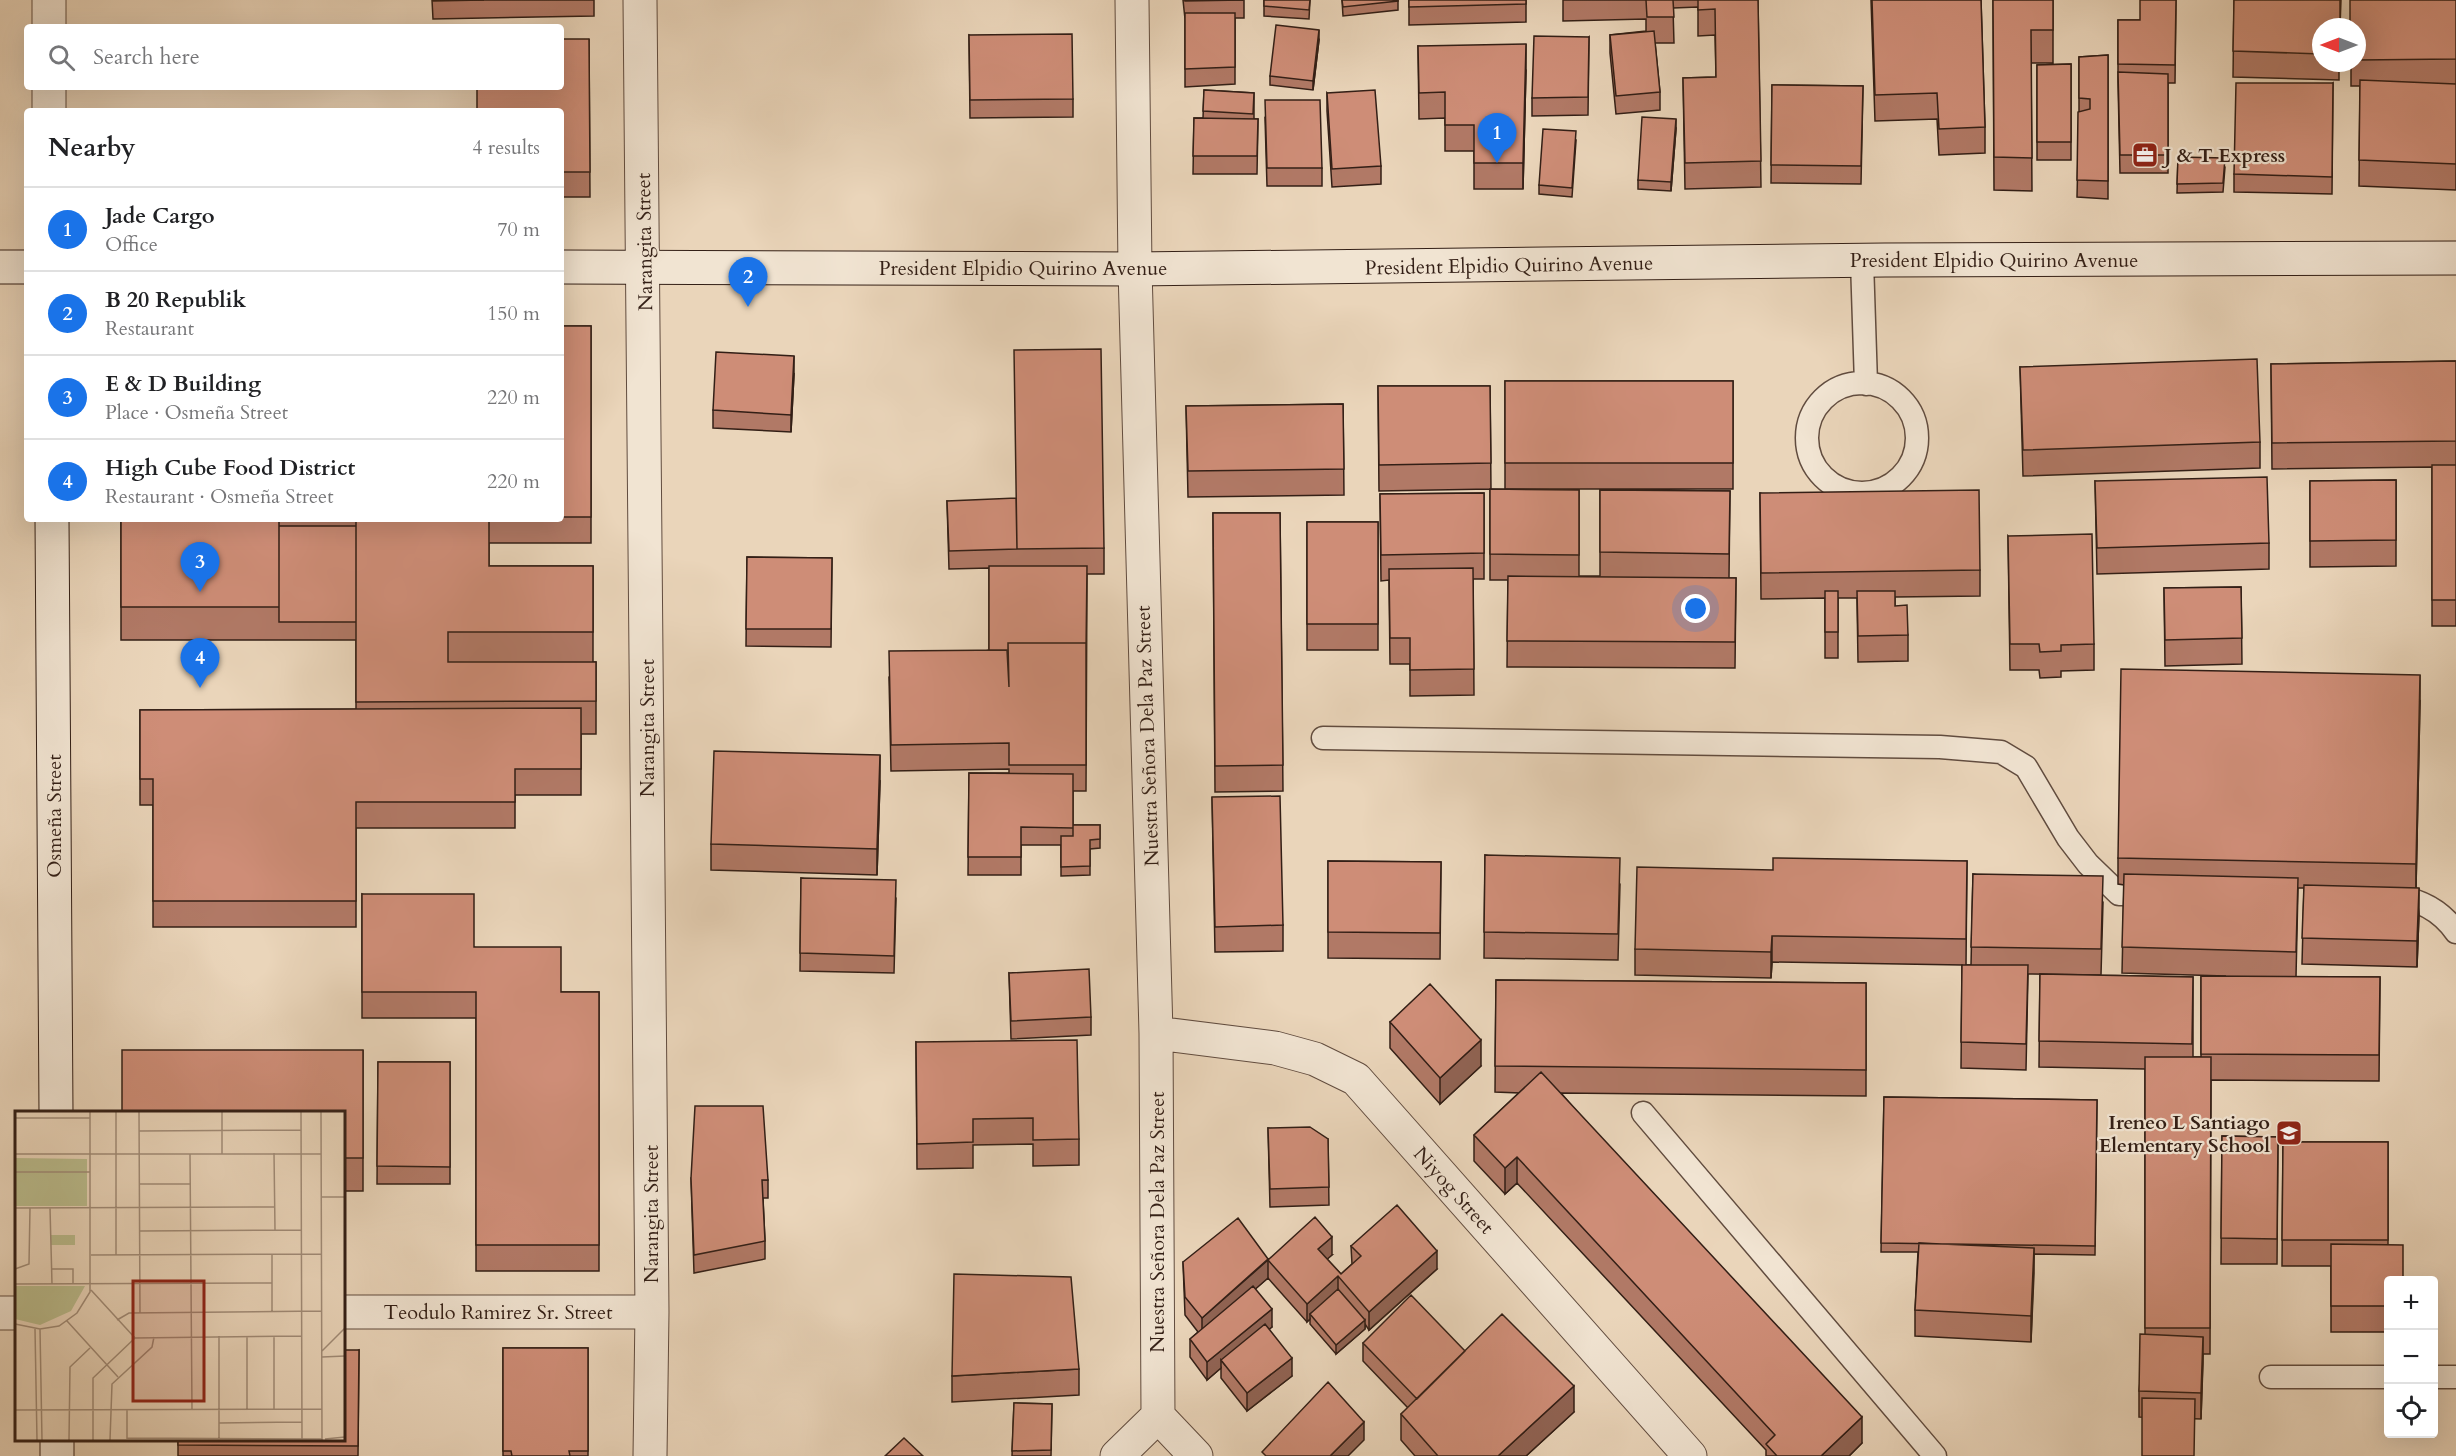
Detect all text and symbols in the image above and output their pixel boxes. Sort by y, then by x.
north arrow [2312,18,2366,72]
search box [24,24,564,90]
icon: search [45,41,78,74]
text: Search here [93,42,200,72]
pin: 1 [1478,114,1516,163]
text: Nearby [48,130,136,165]
text: 4 results [472,134,540,161]
office icon: J & T Express [2130,140,2160,170]
place label: J & T Express [2161,142,2285,169]
street label: Narangita Street [630,172,659,311]
text: Jade Cargo [105,201,215,231]
text: 1 [62,216,73,243]
text: 70 m [497,216,540,243]
text: Office [105,231,158,258]
street label: President Elpidio Quirino Avenue [1850,247,2138,274]
street label: President Elpidio Quirino Avenue [1364,249,1654,282]
street label: President Elpidio Quirino Avenue [879,255,1167,282]
pin: 2 [728,258,768,307]
text: B 20 Republik [105,285,246,315]
text: 2 [62,300,73,327]
text: 150 m [487,300,540,327]
text: Restaurant [105,315,194,342]
text: E & D Building [105,369,261,399]
text: 3 [62,384,73,411]
text: 220 m [487,384,540,411]
text: Place · Osmeña Street [105,399,288,426]
text: High Cube Food District [105,453,355,483]
text: 4 [62,468,73,495]
text: 220 m [487,468,540,495]
text: Restaurant · Osmeña Street [105,483,333,510]
pin: 3 [180,542,220,592]
your location [1681,594,1710,623]
street label: Nuestra Señora Dela Paz Street [1129,604,1166,867]
pin: 4 [180,638,220,688]
street label: Narangita Street [634,658,661,797]
street label: Osmeña Street [41,754,68,878]
street label: Nuestra Señora Dela Paz Street [1144,1091,1171,1353]
place label: Ireneo L Santiago Elementary School [2098,1109,2270,1159]
inset map [15,1111,345,1441]
school or university icon: Ireneo L Santiago Elementary School [2274,1118,2304,1148]
street label: Niyog Street [1407,1141,1501,1240]
street label: Narangita Street [638,1144,665,1283]
map controls [2384,1276,2438,1438]
button: + [2384,1276,2438,1330]
street label: Teodulo Ramirez Sr. Street [383,1299,613,1326]
button: − [2384,1330,2438,1384]
button: locate [2384,1384,2438,1438]

